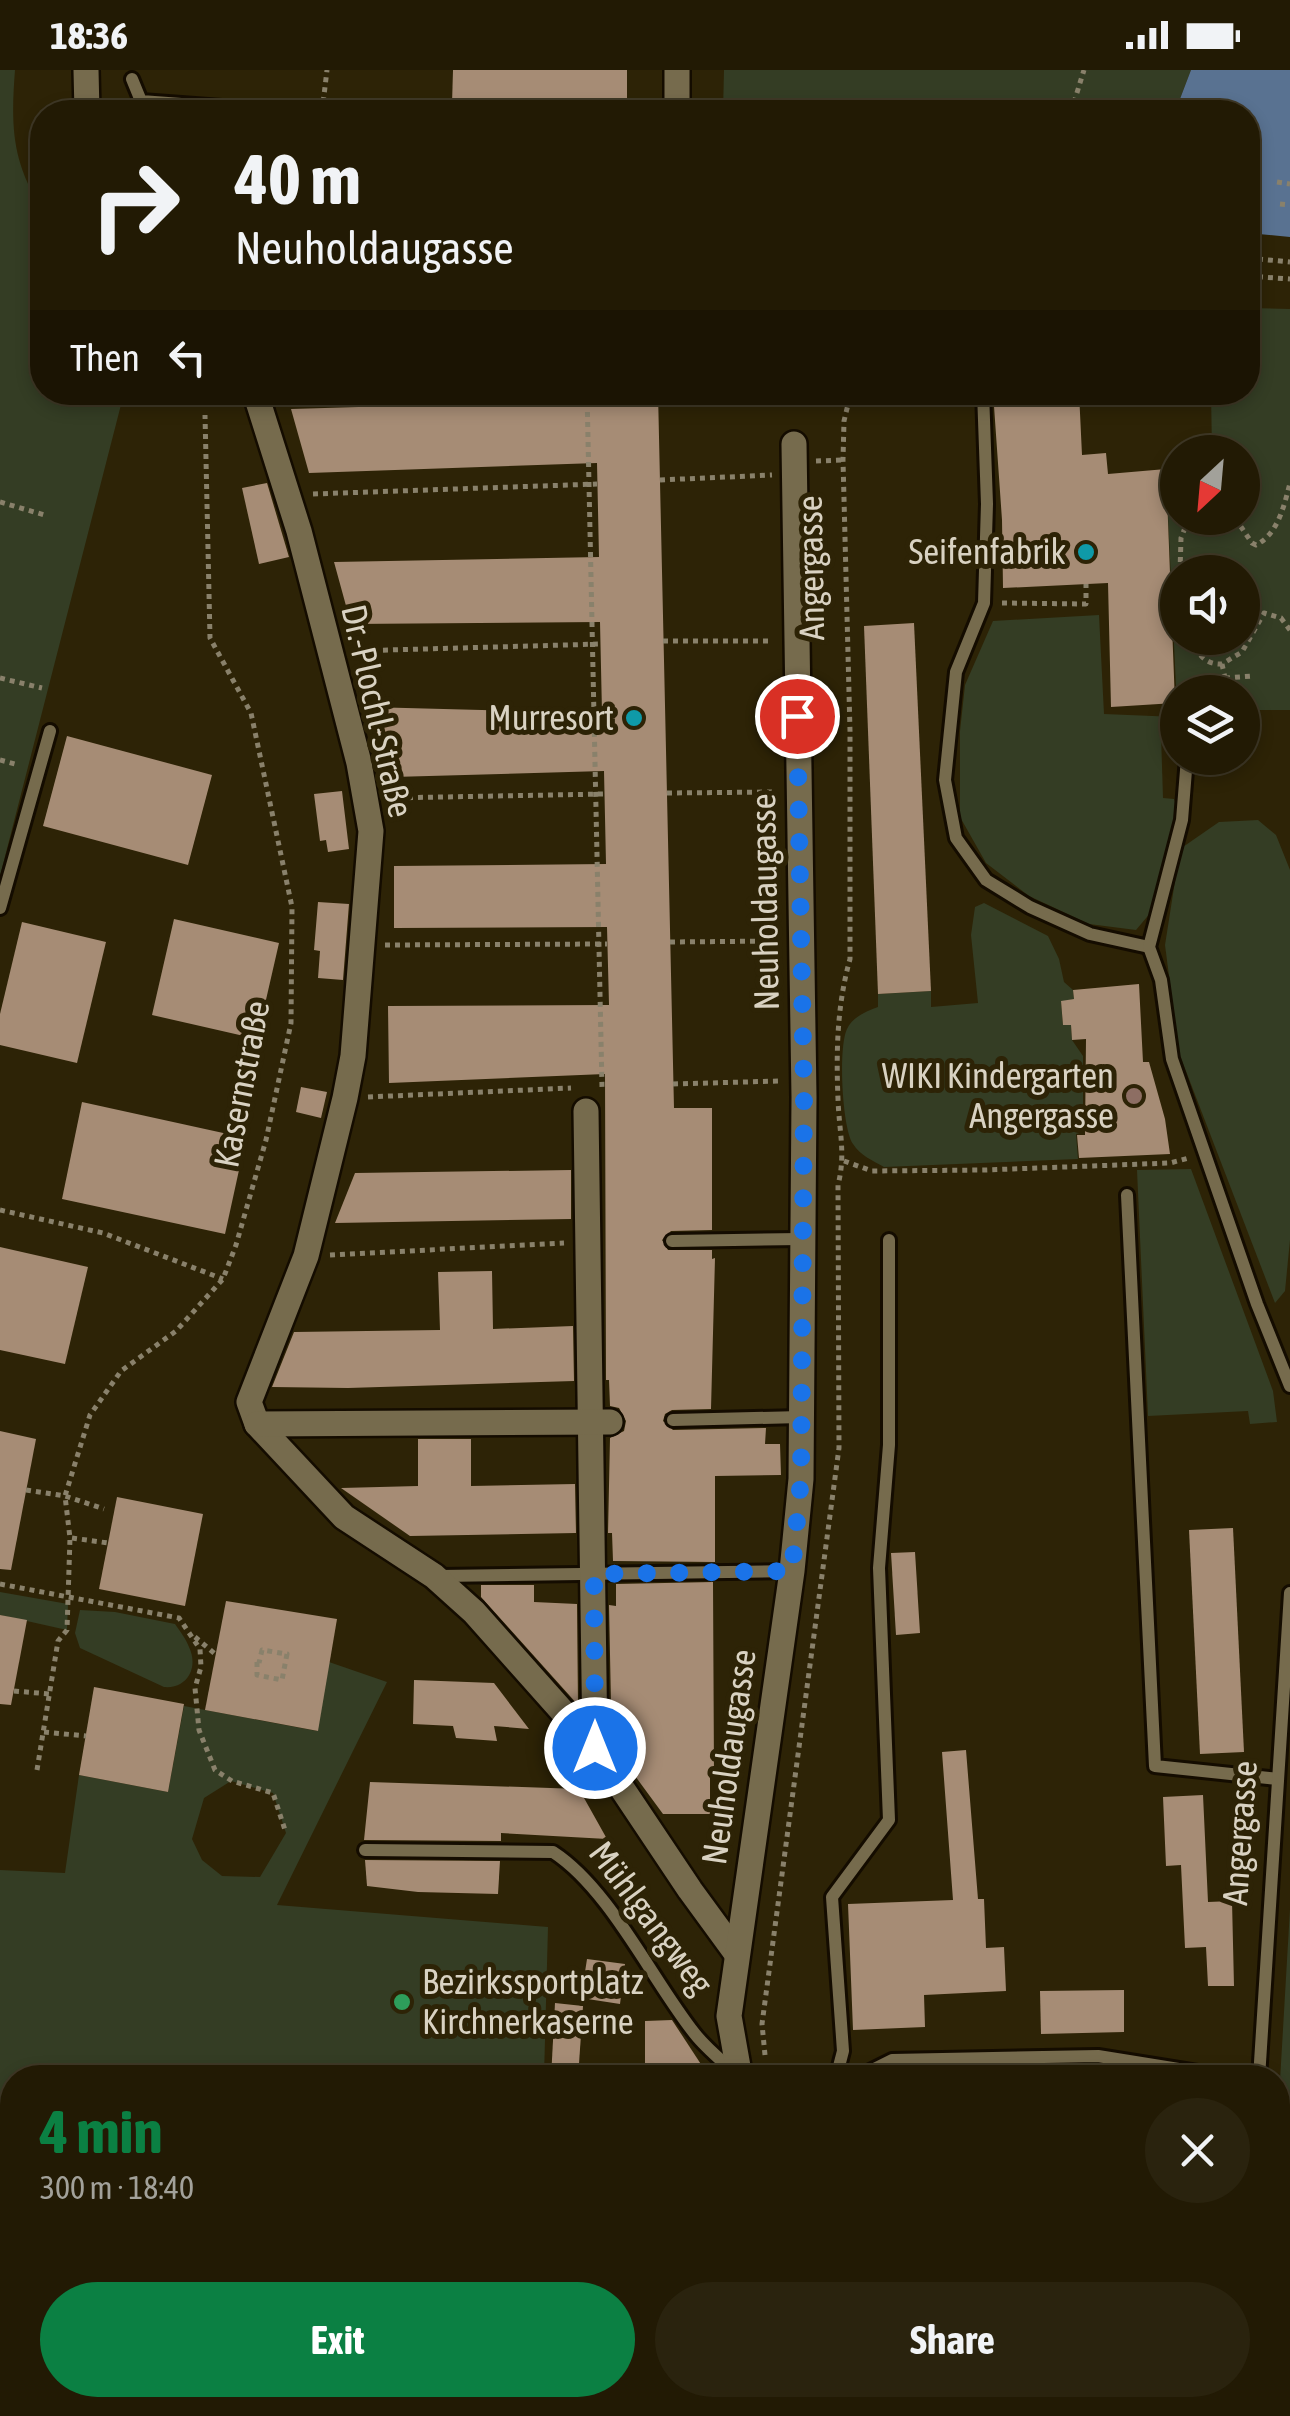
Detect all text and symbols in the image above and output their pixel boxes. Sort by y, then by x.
text: 18:36 [50,14,128,57]
text: 40 m [235,139,361,219]
icon: right [70,140,200,270]
text: Neuholdaugasse [235,222,514,274]
icon: left [160,330,215,385]
text: Then [70,336,140,379]
north arrow [1160,435,1260,535]
map controls [1160,435,1260,775]
street label: Angergasse [789,495,831,641]
place label: Seifenfabrik [909,531,1066,571]
marker: Seifenfabrik [1075,541,1097,563]
button: sound [1160,555,1260,655]
street label: Dr.-Plochl-Straße [334,601,422,821]
pin [755,674,840,759]
button: layers [1160,675,1260,775]
icon: arrive [770,689,825,744]
place label: Murresort [488,697,614,737]
marker: Murresort [623,707,645,729]
street label: Neuholdaugasse [742,793,786,1011]
street label: Kasernstraße [205,997,277,1171]
place label: WIKI Kindergarten Angergasse [882,1055,1114,1135]
marker: WIKI Kindergarten Angergasse [1123,1085,1145,1107]
street label: Neuholdaugasse [693,1647,763,1867]
position arrow [543,1696,647,1800]
street label: Angergasse [1214,1759,1264,1907]
street label: Mühlgangweg [582,1833,722,2001]
place label: Bezirkssportplatz Kirchnerkaserne [422,1961,644,2041]
marker: Bezirkssportplatz Kirchnerkaserne [391,1991,413,2013]
text: 4 min [40,2097,163,2166]
button: close [1145,2098,1250,2203]
text: 300 m · 18:40 [40,2169,194,2206]
button: Exit [40,2282,635,2397]
button: Share [655,2282,1250,2397]

